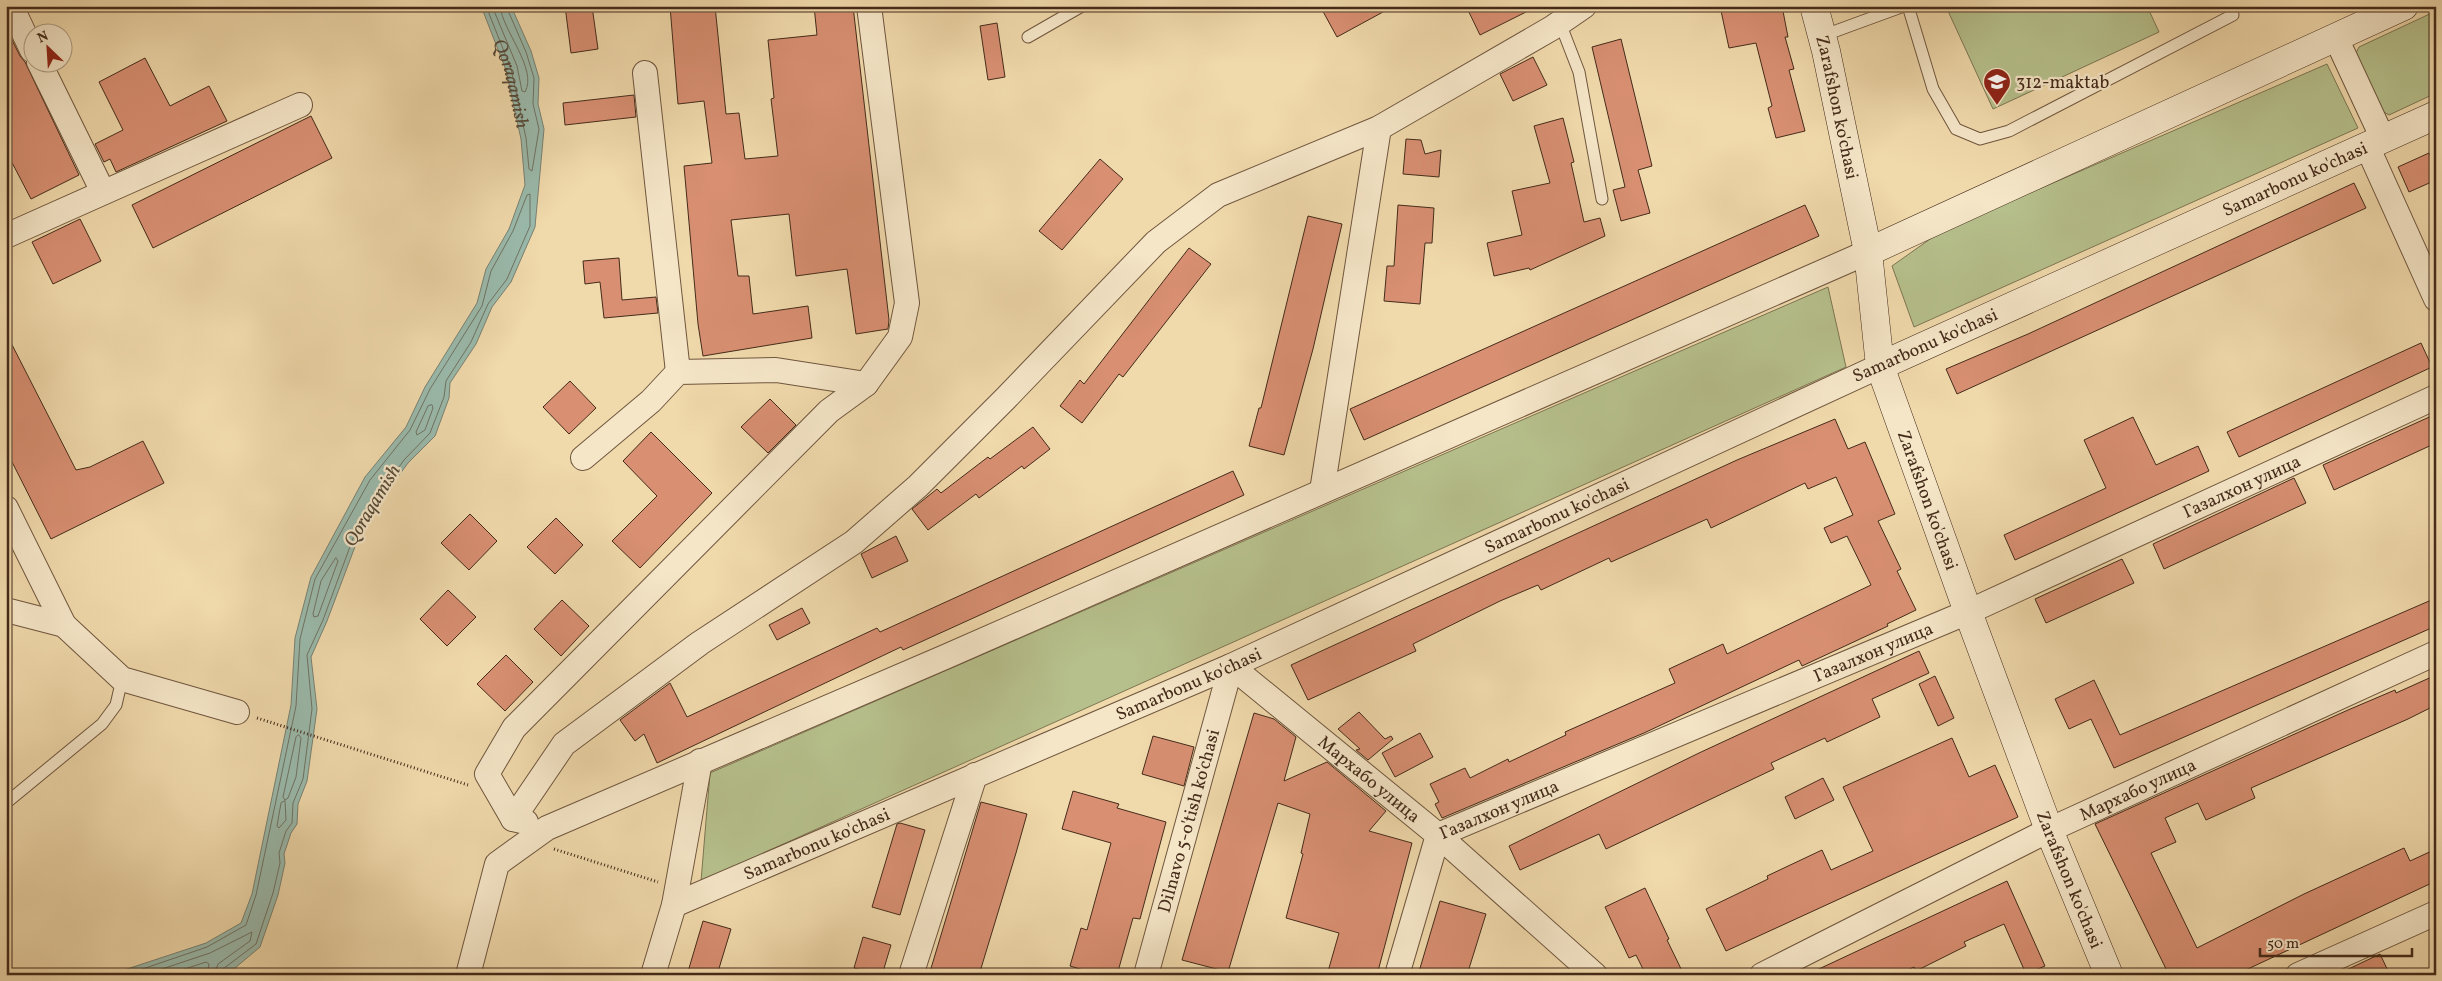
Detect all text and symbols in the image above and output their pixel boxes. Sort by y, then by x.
north arrow [22,22,72,72]
text: N [35,27,52,48]
street label: Zarafshon ko'chasi [1808,33,1864,182]
water label: Qoraqamish [485,35,535,131]
school or university icon: 312-maktab [1982,67,2012,106]
place label: 312-maktab [2016,71,2109,96]
street label: Samarbonu ko'chasi [2219,136,2372,224]
street label: Samarbonu ko'chasi [1849,303,2002,390]
street label: Zarafshon ko'chasi [1890,427,1963,574]
street label: Газалхон улица [2179,450,2305,526]
water label: Qoraqamish [338,460,407,552]
street label: Samarbonu ko'chasi [1481,473,1634,561]
street label: Газалхон улица [1810,617,1937,690]
street label: Samarbonu ko'chasi [1112,642,1266,728]
street label: Dilnavo 5-o'tish ko'chasi [1153,726,1227,916]
street label: Мархабо улица [1312,731,1425,830]
street label: Мархабо улица [2076,753,2201,828]
street label: Газалхон улица [1436,775,1563,847]
street label: Samarbonu ko'chasi [740,803,894,888]
street label: Zarafshon ko'chasi [2029,808,2108,953]
scale bar [2260,926,2412,958]
text: 50 m [2267,934,2299,955]

